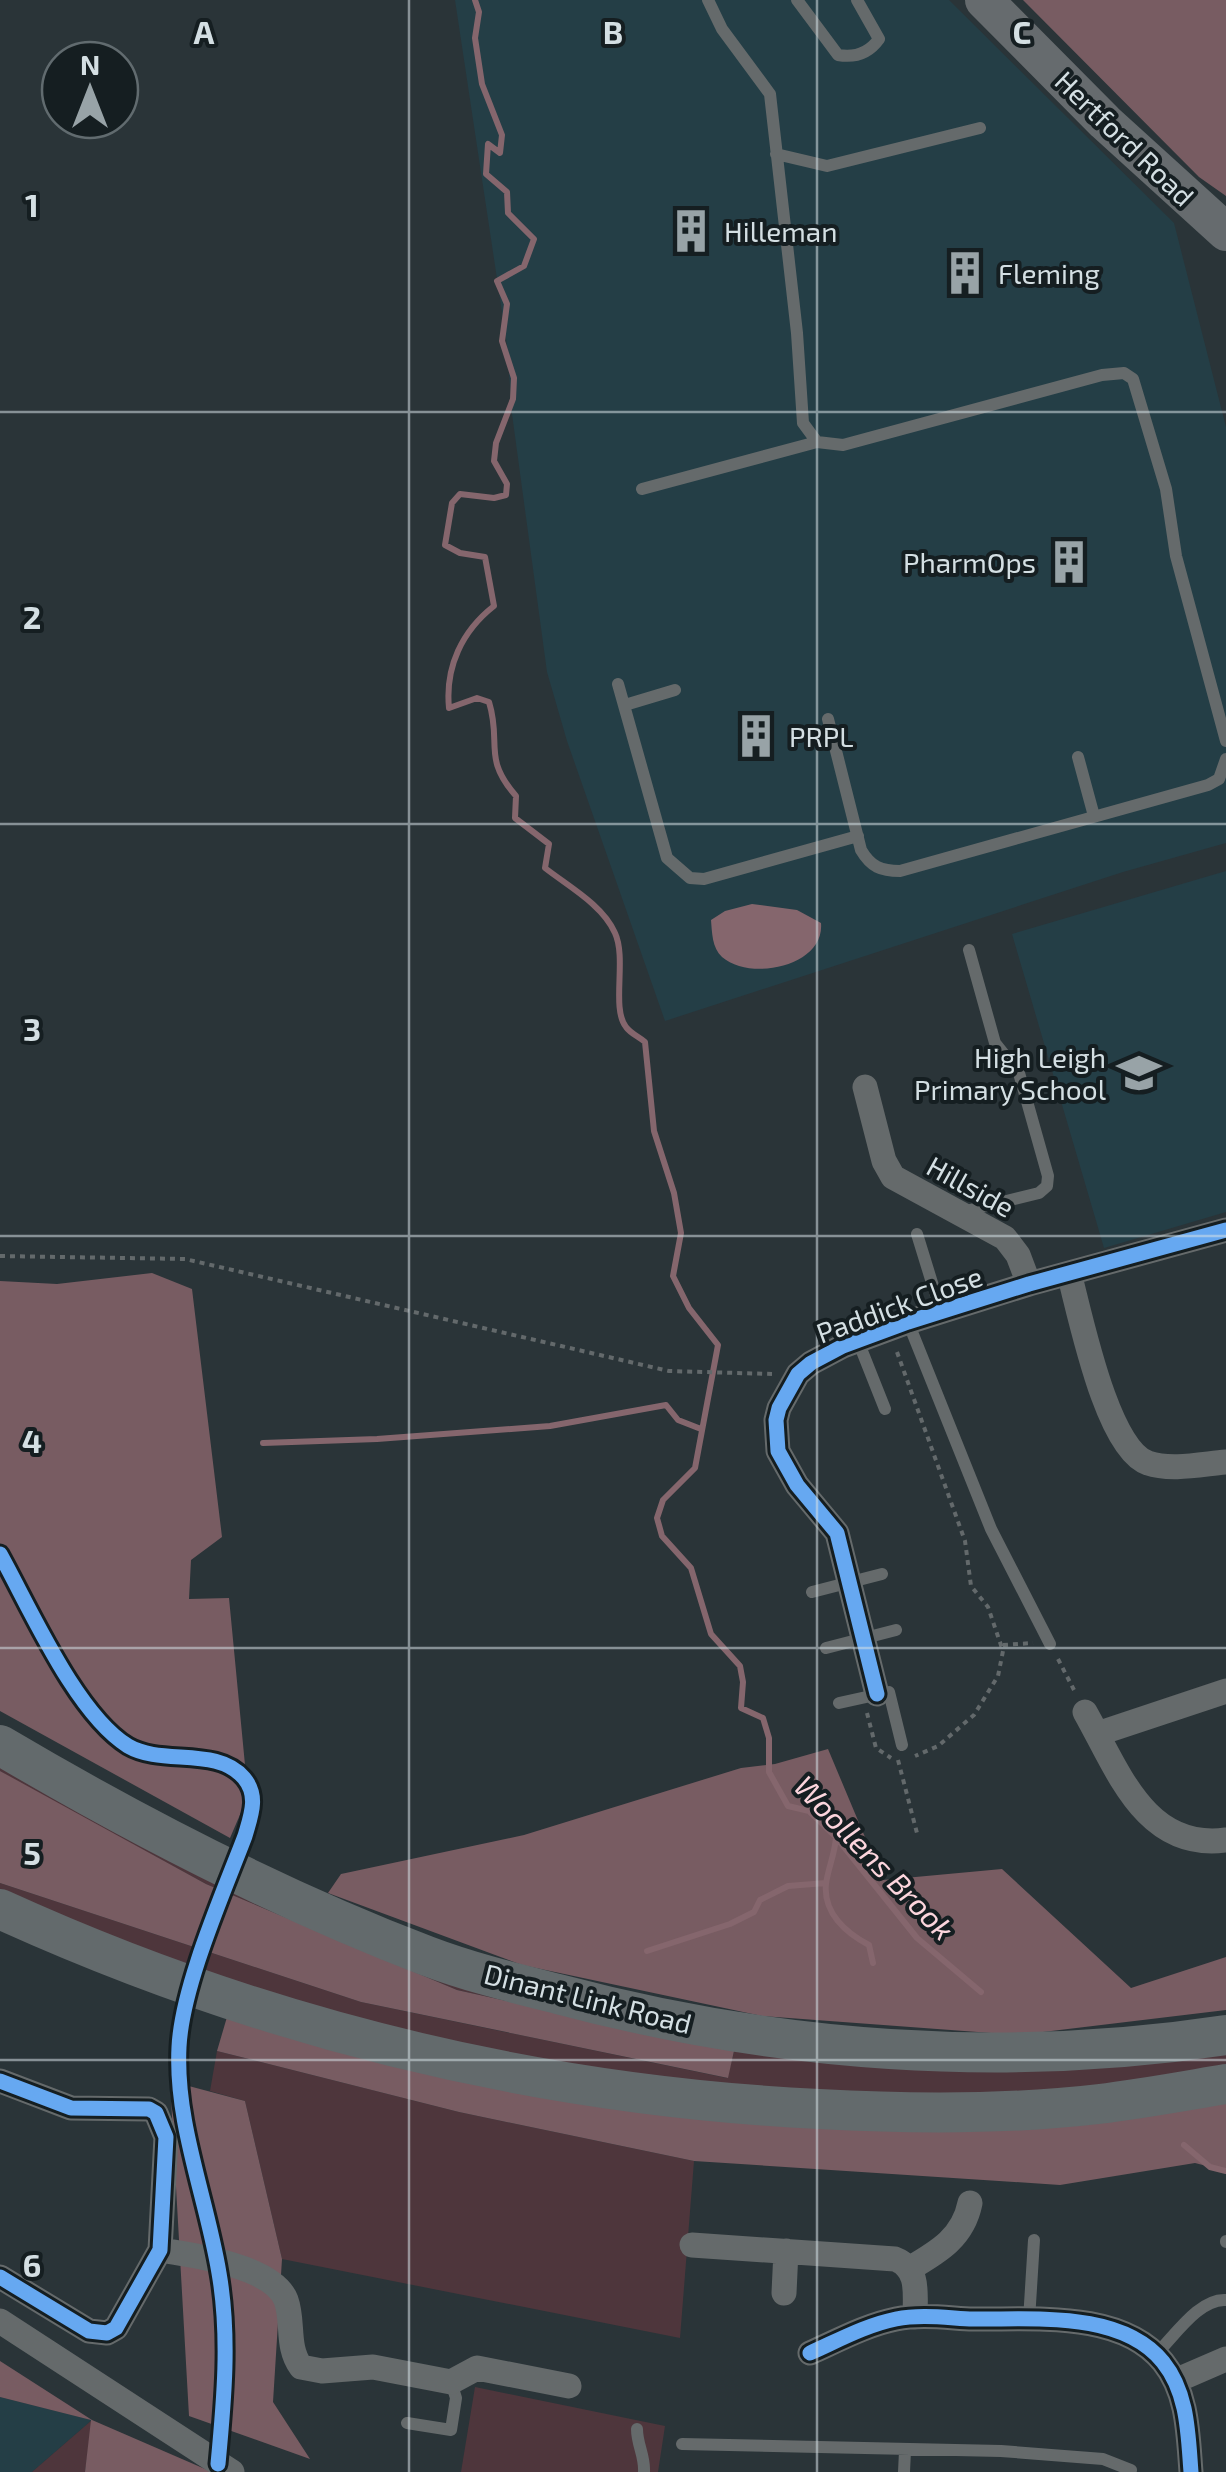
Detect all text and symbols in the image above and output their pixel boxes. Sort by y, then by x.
text: A [194,12,215,50]
text: B [603,12,623,50]
text: C [1013,12,1031,50]
north arrow [40,40,140,140]
text: N [80,47,100,81]
street label: Hertford Road [1049,63,1201,213]
text: 1 [25,185,39,223]
building icon: Hilleman [667,207,715,255]
place label: Hilleman [724,214,838,248]
building icon: Fleming [941,249,989,297]
place label: Fleming [998,256,1100,290]
building icon: PharmOps [1045,538,1093,586]
place label: PharmOps [903,545,1036,579]
text: 2 [23,597,41,635]
building icon: PRPL [732,712,780,760]
place label: PRPL [789,719,854,753]
text: 3 [23,1009,41,1047]
place label: High Leigh Primary School [914,1040,1107,1106]
school or university icon: High Leigh Primary School [1115,1049,1163,1097]
street label: Hillside [921,1148,1021,1224]
street label: Paddick Close [811,1258,987,1350]
text: 4 [22,1421,42,1459]
water label: Woollens Brook [788,1767,962,1947]
text: 5 [23,1833,41,1871]
street label: Dinant Link Road [481,1956,695,2040]
text: 6 [23,2245,41,2283]

